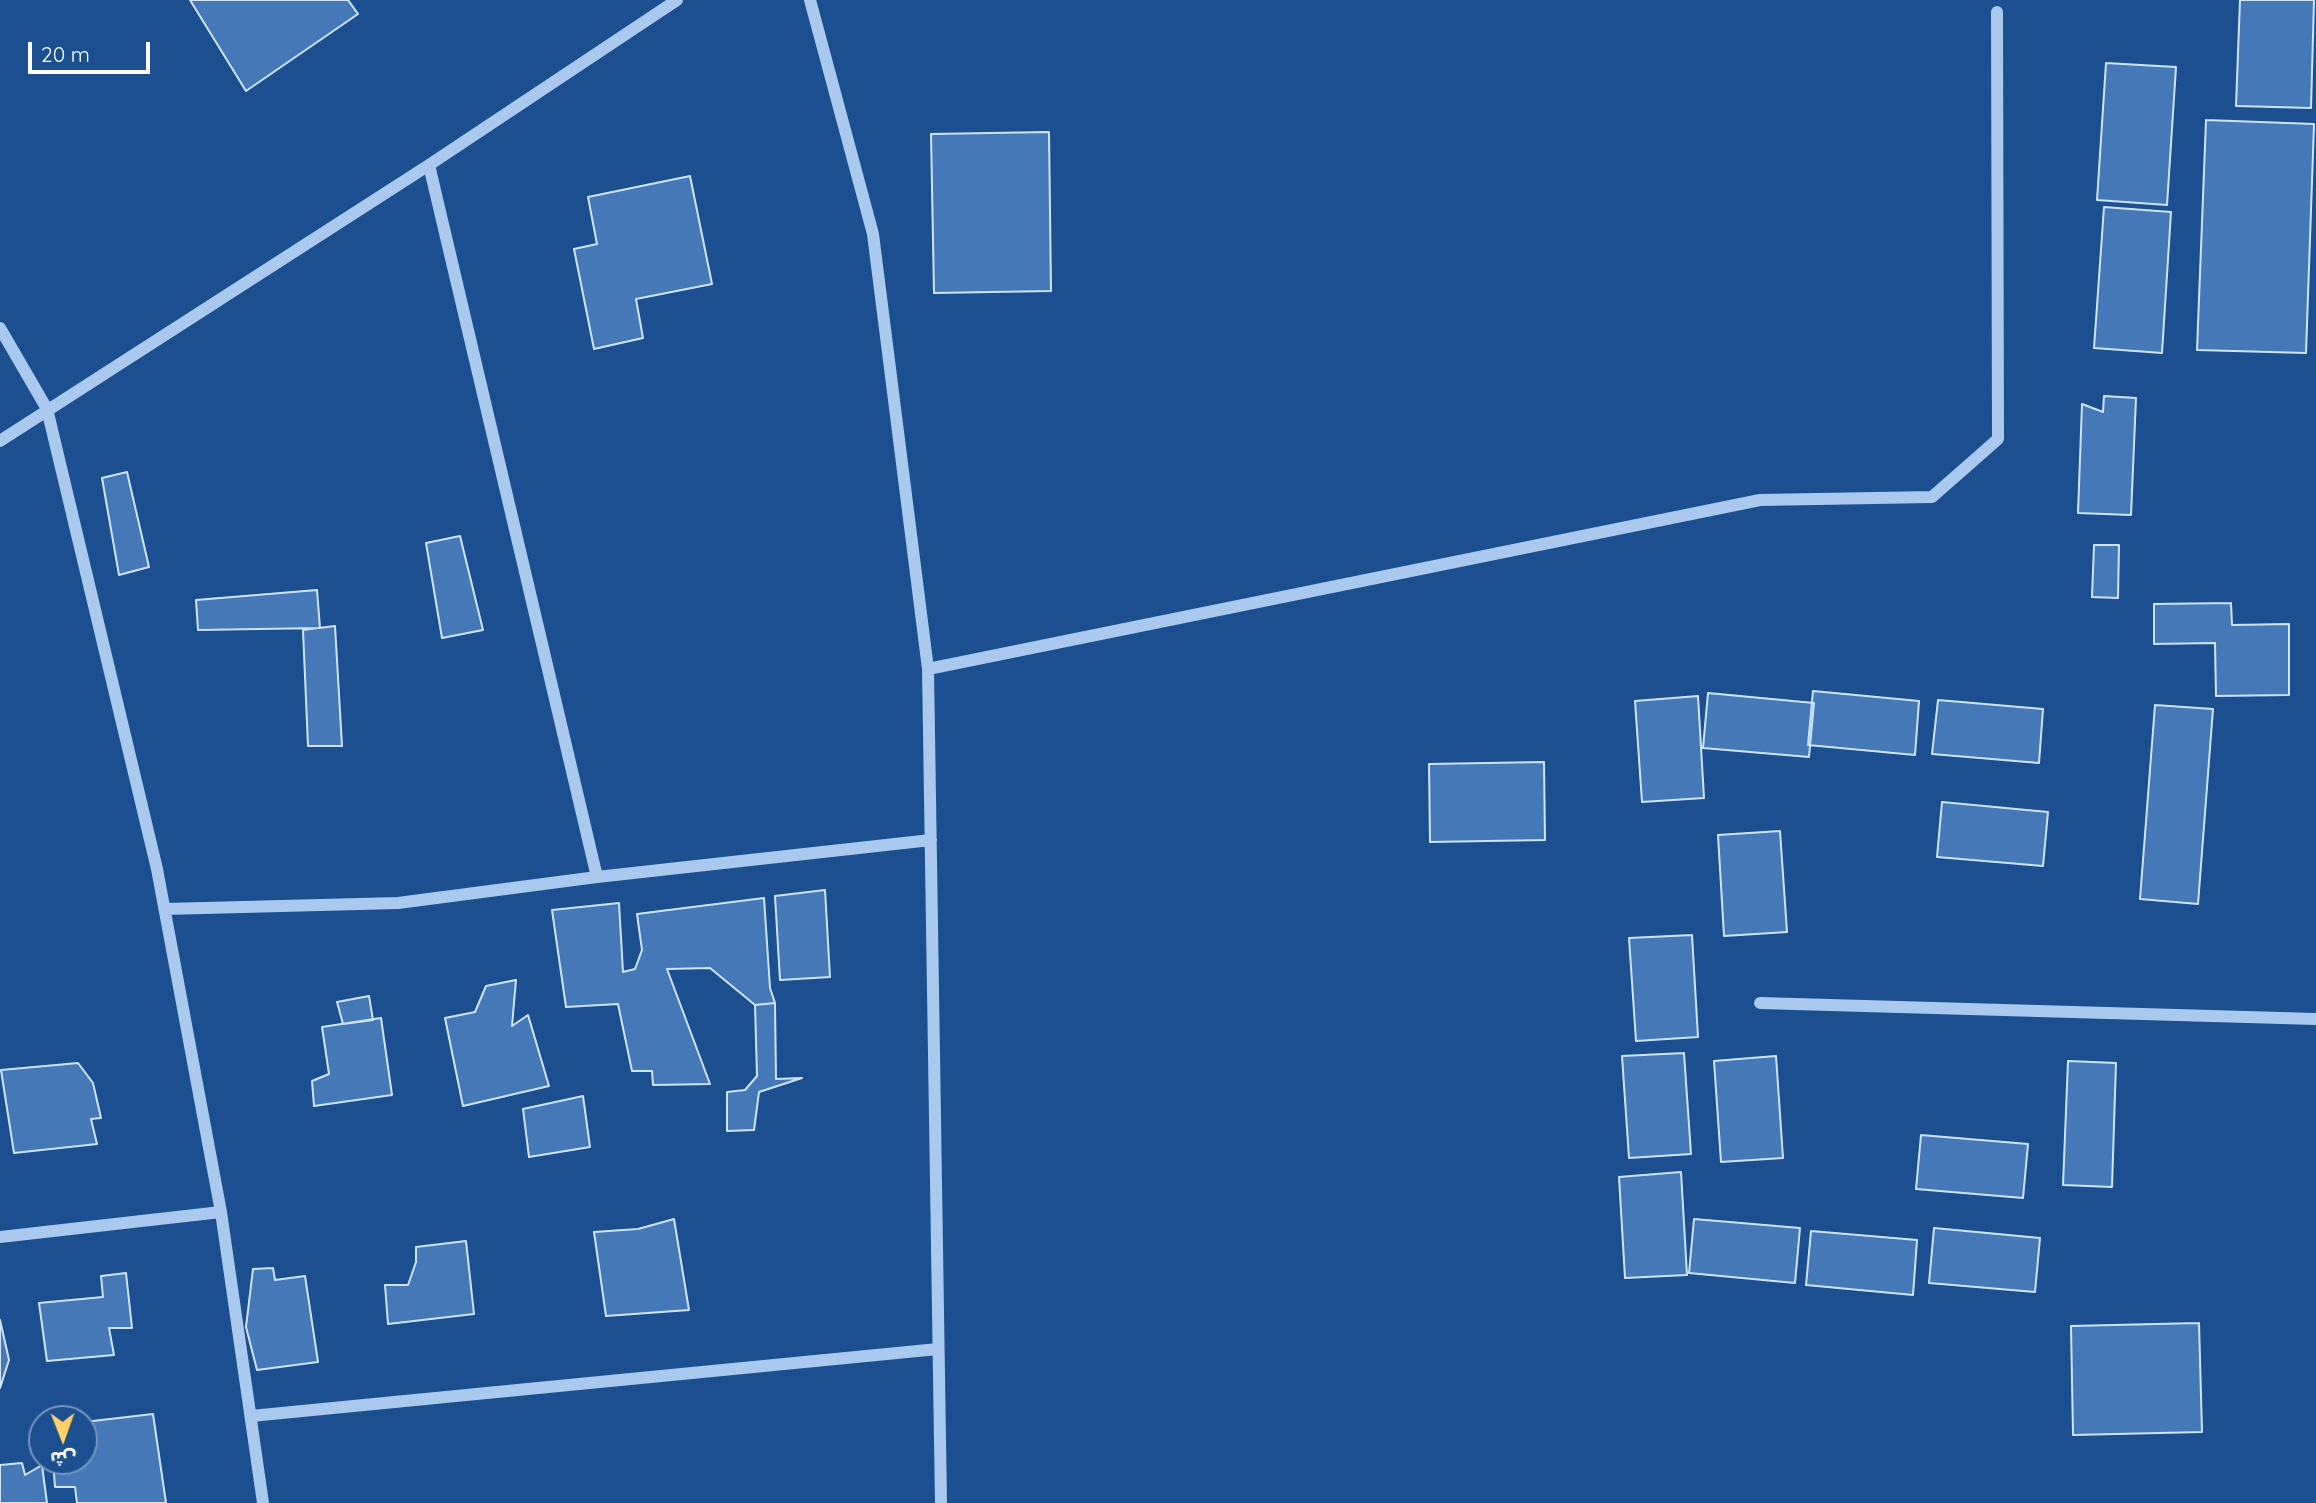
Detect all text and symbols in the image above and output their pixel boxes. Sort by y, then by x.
scale bar [32,28,154,72]
text: 20 m [41,41,90,67]
north arrow [28,1405,98,1475]
text: ش [50,1447,77,1471]

